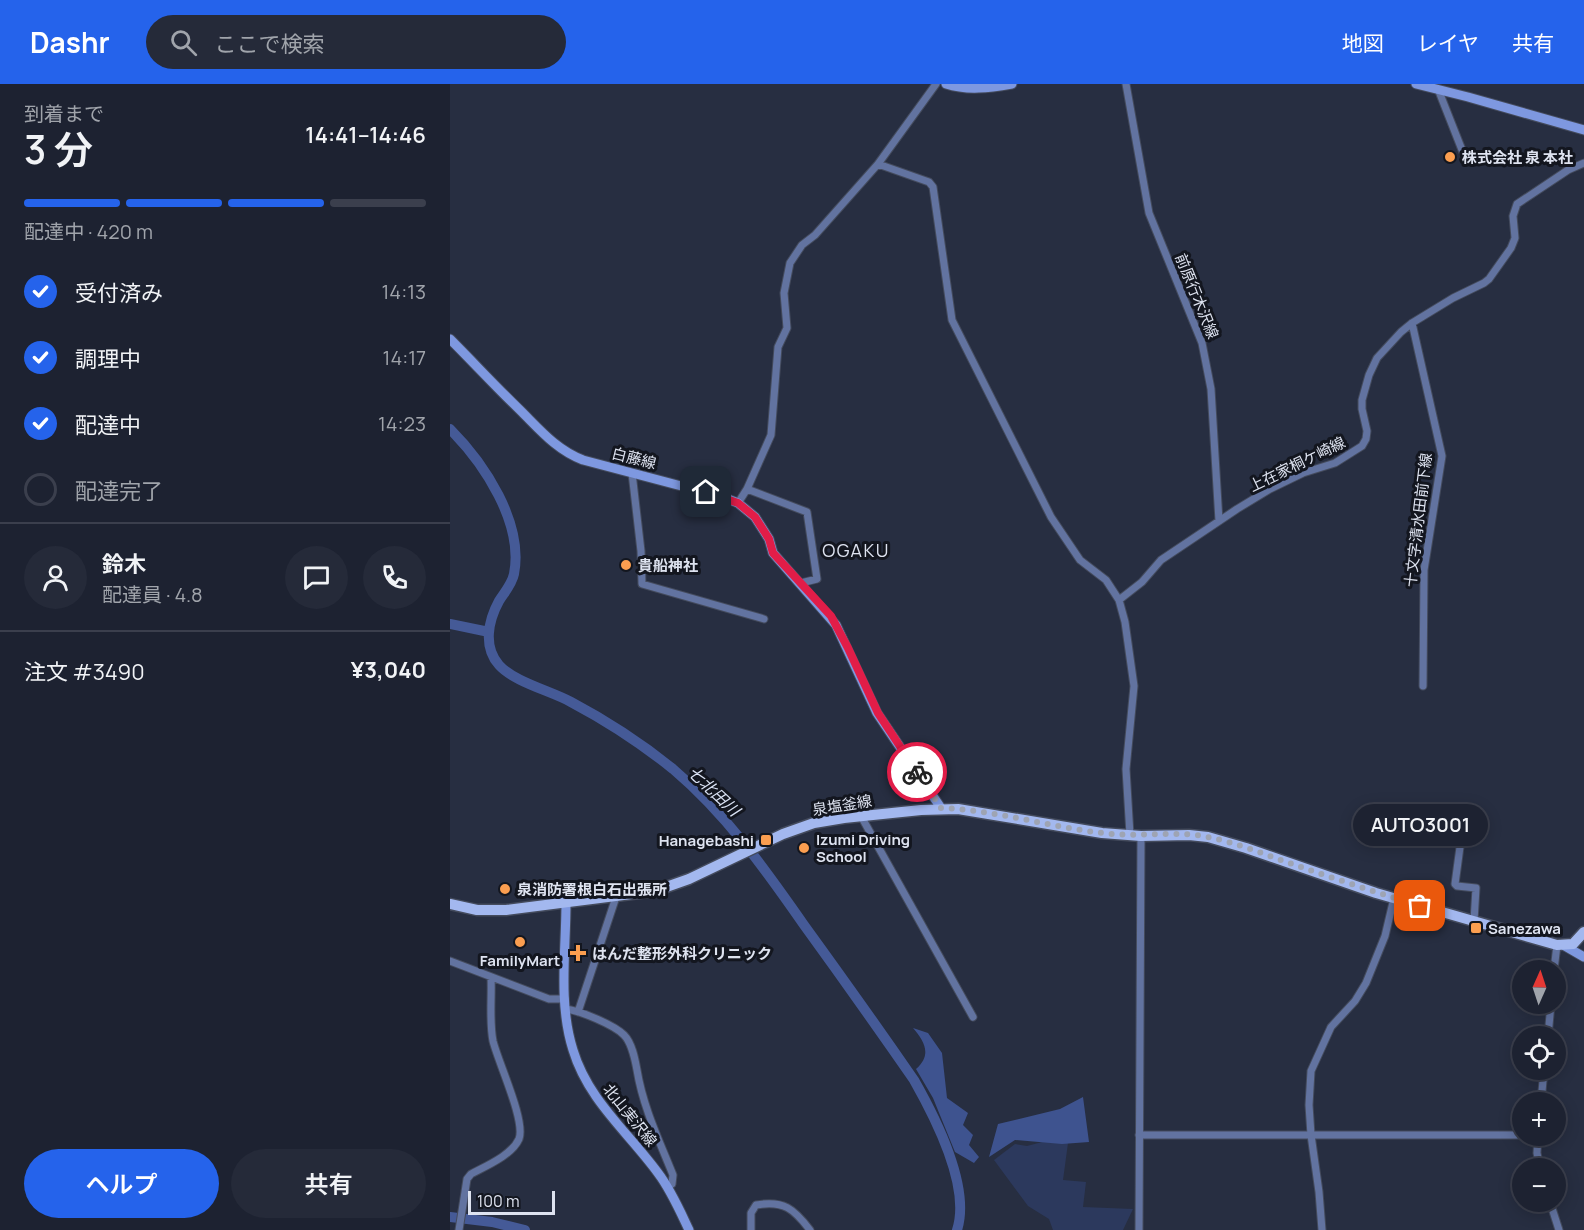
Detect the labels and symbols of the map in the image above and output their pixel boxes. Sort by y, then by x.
place label: 株式会社 泉 本社 [1462,147,1573,168]
marker: 株式会社 泉 本社 [1443,150,1457,164]
street label: 前原行木沢線 [1170,250,1224,342]
street label: 上在家桐ケ崎線 [1245,432,1349,496]
street label: 白藤線 [610,442,658,474]
street label: 十文字清水田前下線 [1399,452,1437,588]
pin [680,466,731,517]
district label: OGAKU [822,538,890,562]
place label: 貴船神社 [638,555,698,576]
marker: 貴船神社 [619,558,633,572]
courier [887,742,947,802]
water label: 七北田川 [683,761,746,822]
street label: 泉塩釜線 [811,790,873,820]
callout: AUTO3001 [1352,804,1488,846]
place label: Izumi Driving School [816,829,910,867]
place label: Hanagebashi [659,830,754,851]
marker: Hanagebashi [759,833,773,847]
marker: Izumi Driving School [797,841,811,855]
place label: 泉消防署根白石出張所 [517,879,667,900]
pin [1394,880,1445,931]
marker: 泉消防署根白石出張所 [498,882,512,896]
place label: Sanezawa [1488,918,1561,939]
marker: Sanezawa [1469,921,1483,935]
marker: FamilyMart [513,935,527,949]
place label: はんだ整形外科クリニック [592,943,772,964]
marker: はんだ整形外科クリニック [569,944,587,962]
place label: FamilyMart [480,950,560,971]
north arrow [1512,960,1566,1014]
street label: 北山実沢線 [598,1079,662,1151]
scale bar [468,1188,555,1216]

